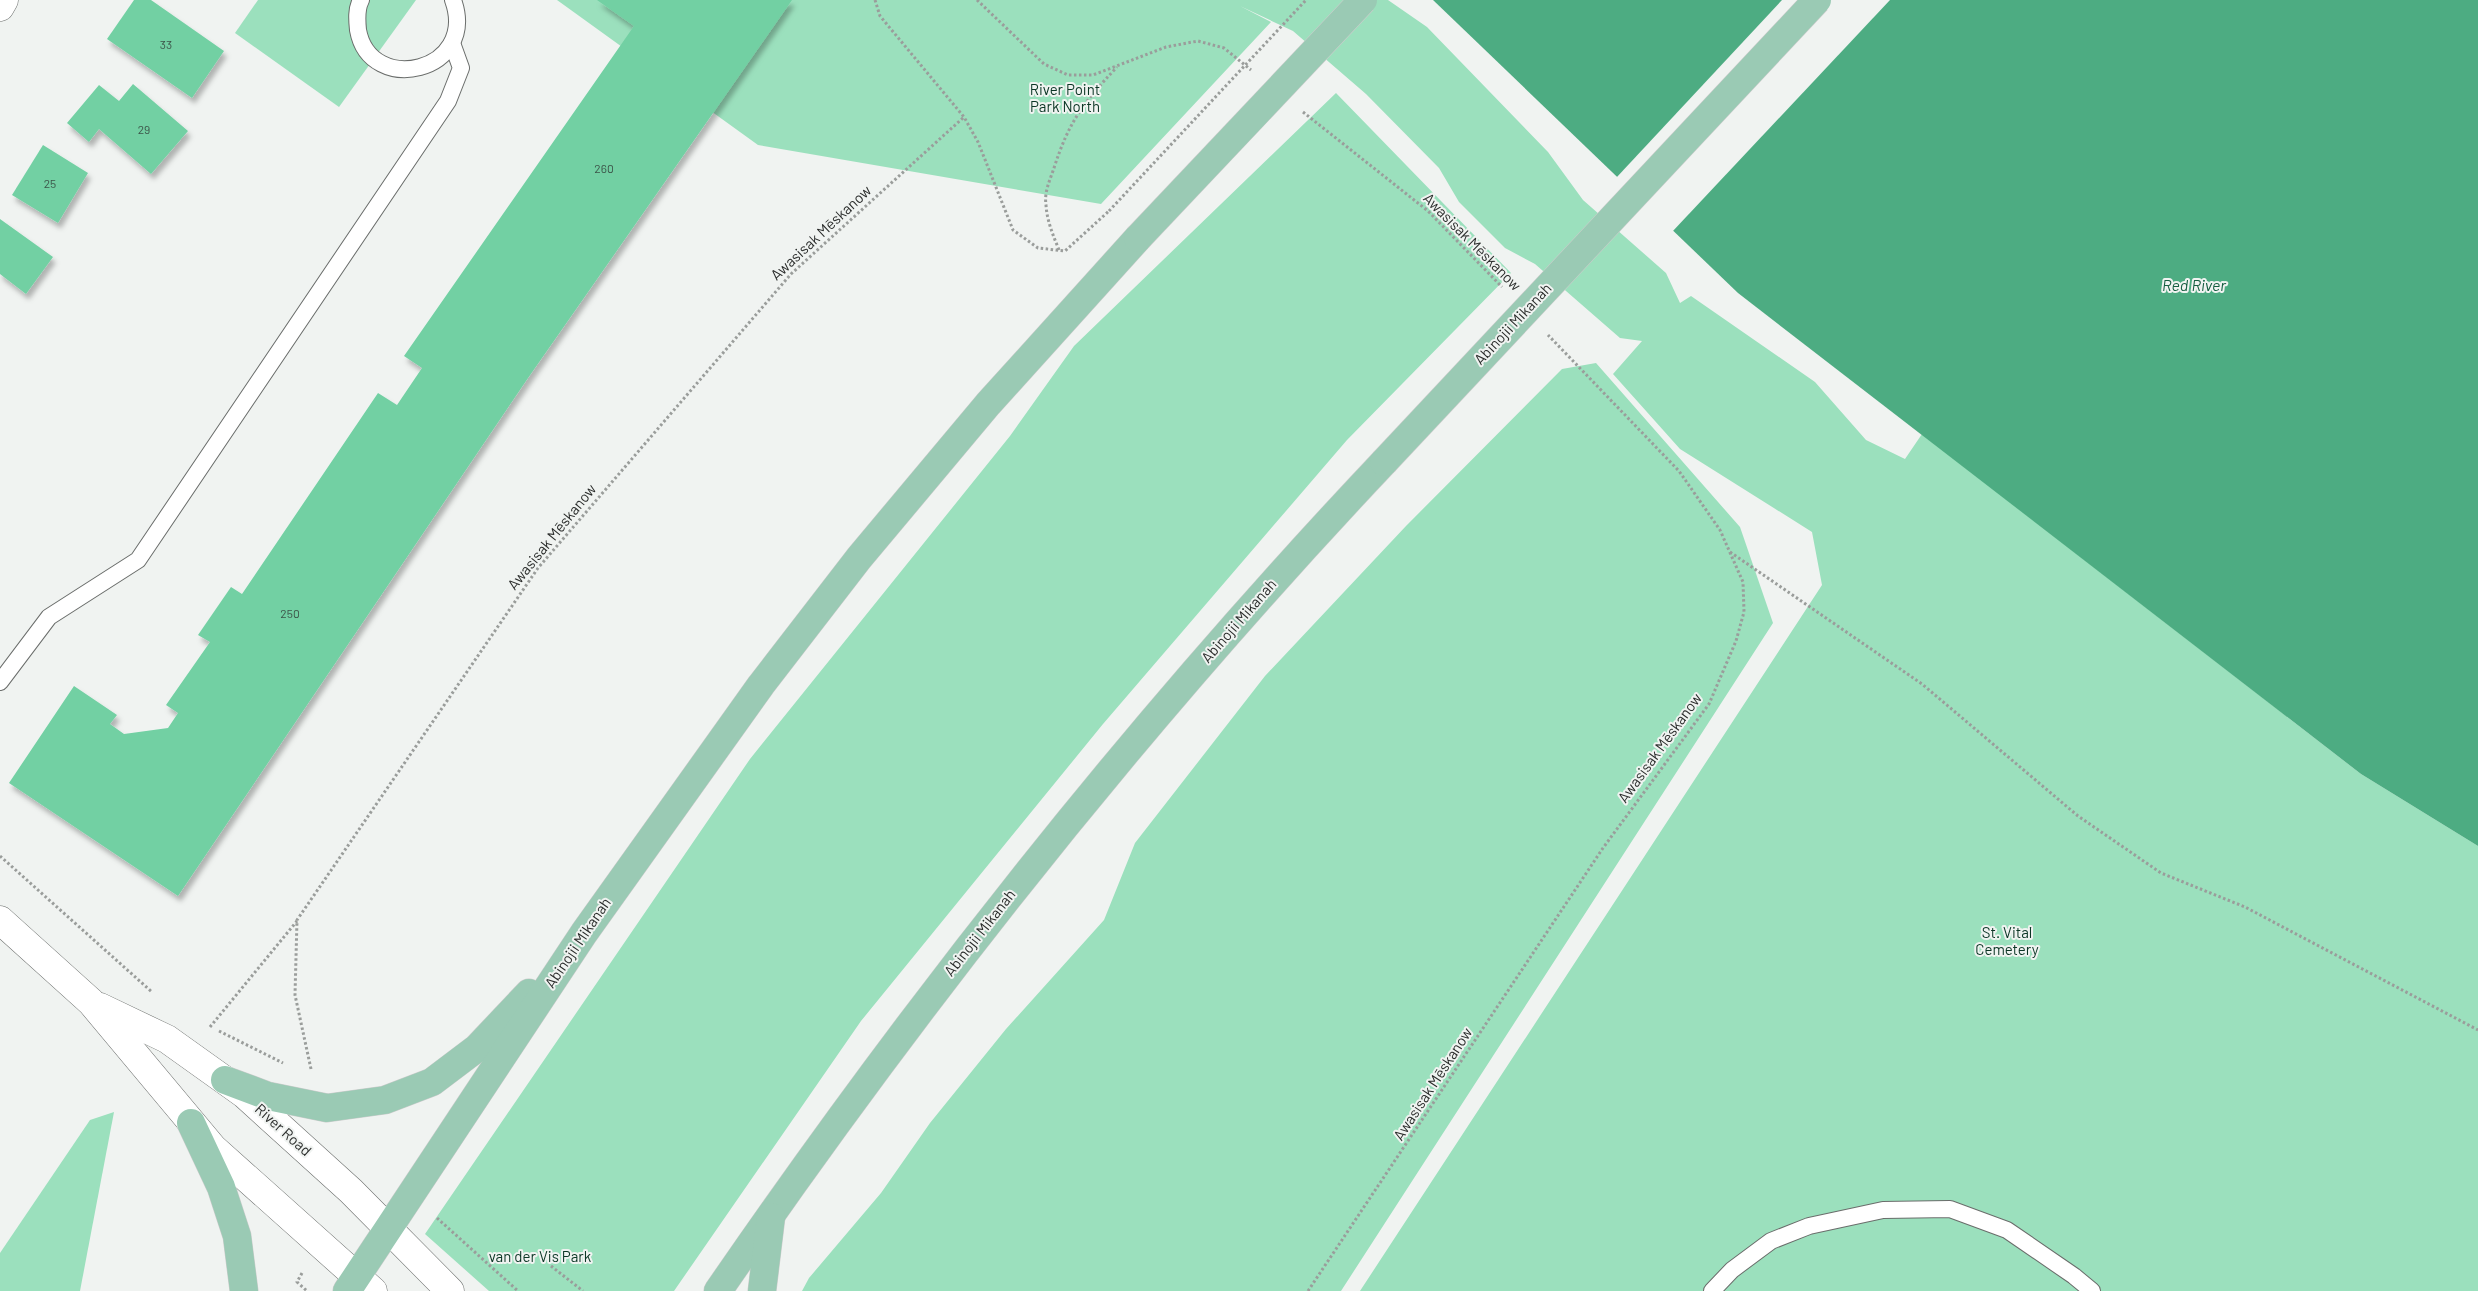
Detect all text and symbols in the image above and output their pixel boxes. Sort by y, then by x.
house number: 33 [160,37,172,51]
park label: River Point Park North [1030,80,1100,115]
house number: 29 [138,122,150,136]
house number: 260 [594,161,614,175]
house number: 25 [44,176,56,190]
street label: Awasisak Mēskanow [766,181,874,284]
street label: Awasisak Mēskanow [1420,189,1525,294]
water label: Red River [2162,275,2227,294]
street label: Abinojii Mikanah [1470,279,1555,368]
street label: Awasisak Mēskanow [503,480,600,593]
street label: Abinojii Mikanah [1197,575,1279,666]
house number: 250 [280,606,300,620]
street label: Awasisak Mēskanow [1613,689,1705,806]
street label: Abinojii Mikanah [940,885,1019,979]
street label: Abinojii Mikanah [540,894,614,991]
park label: St. Vital Cemetery [1975,923,2039,958]
street label: Awasisak Mēskanow [1389,1023,1475,1143]
street label: River Road [252,1099,316,1159]
park label: van der Vis Park [489,1247,592,1265]

